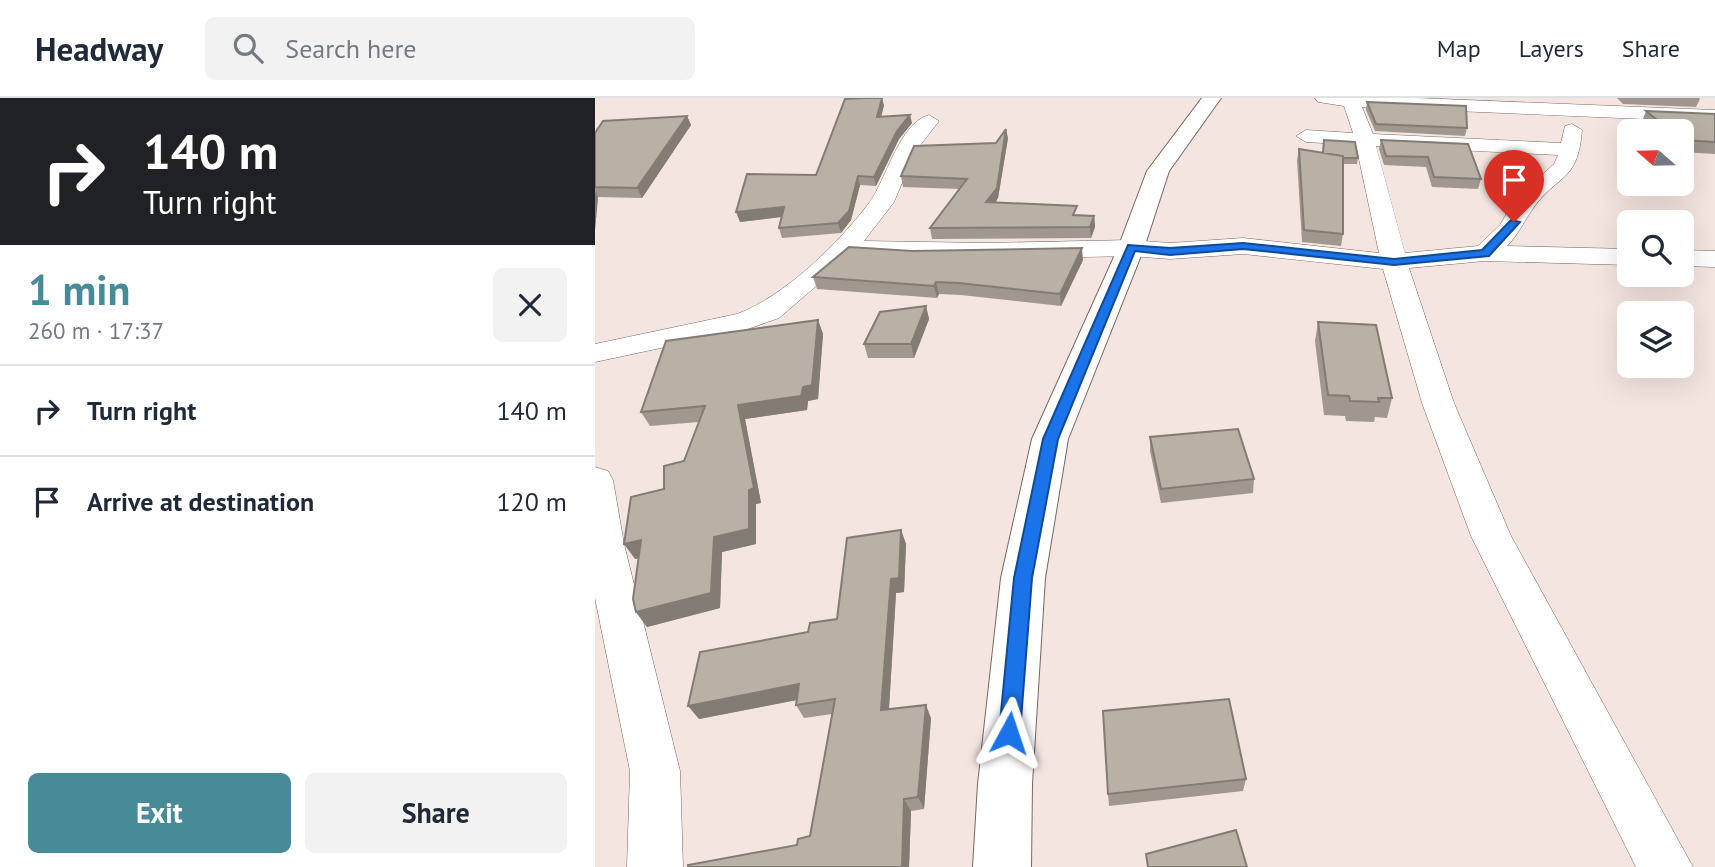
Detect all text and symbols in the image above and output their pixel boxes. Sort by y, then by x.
search box [205,17,695,80]
text: Headway [35,27,163,70]
icon: search [229,29,267,67]
text: Search here [285,32,416,65]
text: Map [1437,33,1481,64]
text: Layers [1519,33,1584,64]
text: Share [1622,33,1680,64]
text: 140 m [143,119,278,183]
north arrow [1617,119,1694,196]
map controls [1617,119,1694,378]
icon: right [28,126,119,217]
pin [1484,150,1544,222]
icon: arrive [1495,161,1533,199]
text: Turn right [143,181,277,223]
button: search [1617,210,1694,287]
text: 1 min [28,262,130,317]
button: close [493,268,567,342]
button: layers [1617,301,1694,378]
text: 260 m · 17:37 [28,316,164,345]
icon: right [28,392,66,430]
text: Turn right [87,394,196,427]
text: 140 m [496,394,567,427]
icon: arrive [28,483,66,521]
text: Arrive at destination [87,485,314,518]
text: 120 m [496,485,567,518]
position arrow [972,696,1046,770]
button: Exit [28,773,291,853]
button: Share [305,773,567,853]

